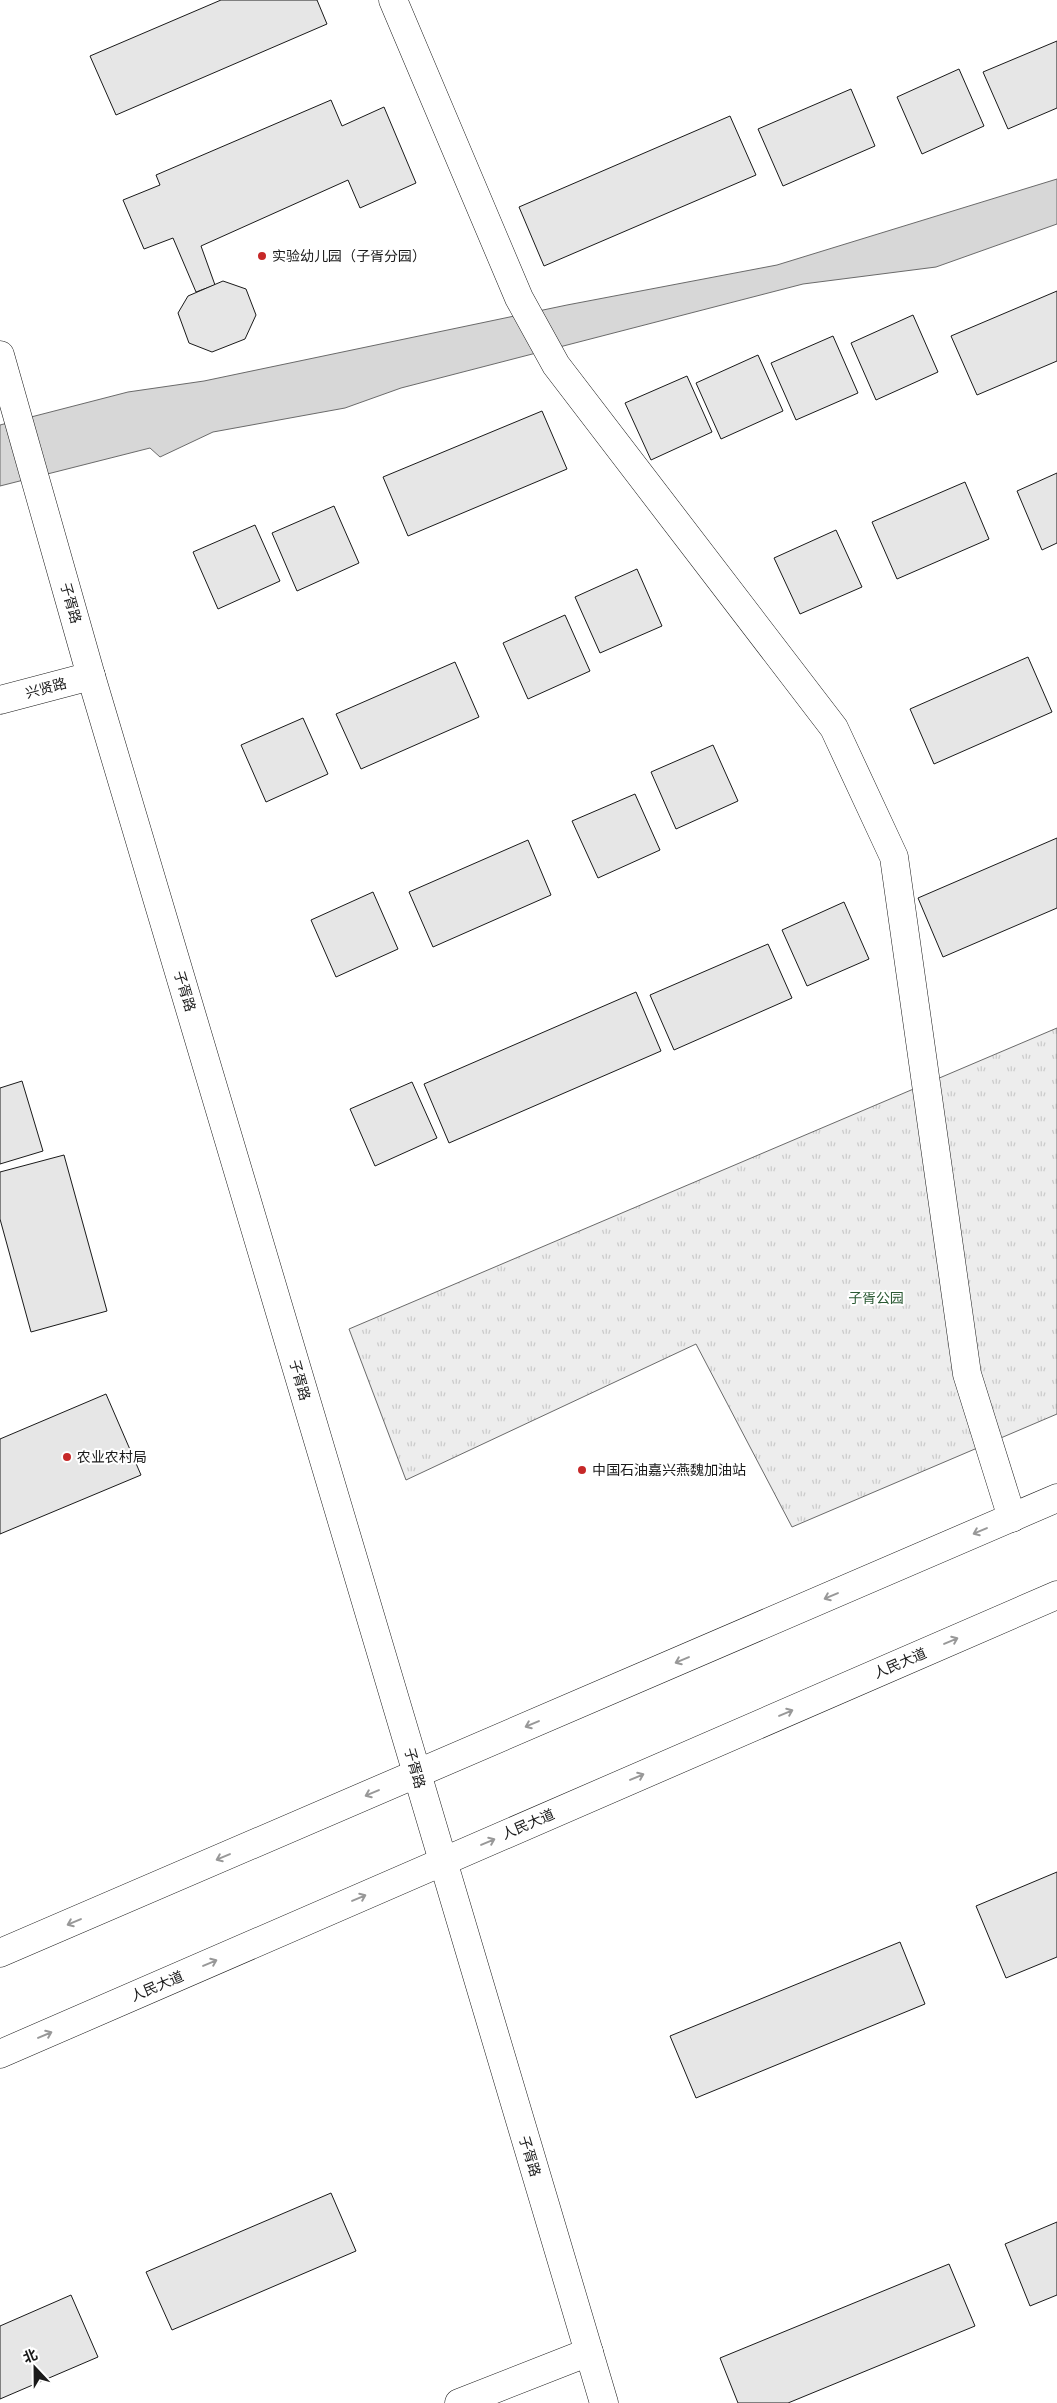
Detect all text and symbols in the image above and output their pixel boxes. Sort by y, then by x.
place label: 实验幼儿园（子胥分园） [272,248,426,265]
marker: 实验幼儿园（子胥分园） [256,250,268,262]
street label: 子胥路 [57,581,84,626]
street label: 兴贤路 [24,675,69,702]
street label: 子胥路 [170,969,199,1014]
park label: 子胥公园 [848,1290,904,1307]
street label: 子胥路 [286,1358,313,1403]
place label: 农业农村局 [77,1449,147,1466]
marker: 农业农村局 [61,1451,73,1463]
place label: 中国石油嘉兴燕魏加油站 [592,1462,746,1479]
marker: 中国石油嘉兴燕魏加油站 [576,1464,588,1476]
one-way arrow [973,1527,988,1537]
one-way arrow [824,1591,839,1601]
one-way arrow [943,1636,958,1646]
street label: 人民大道 [871,1645,929,1682]
one-way arrow [675,1655,690,1665]
one-way arrow [778,1707,793,1717]
one-way arrow [525,1720,540,1730]
street label: 子胥路 [401,1746,428,1791]
one-way arrow [629,1772,644,1782]
one-way arrow [365,1789,380,1799]
street label: 人民大道 [499,1806,557,1843]
one-way arrow [480,1837,495,1847]
one-way arrow [216,1853,231,1863]
one-way arrow [351,1893,366,1903]
one-way arrow [66,1918,81,1927]
one-way arrow [202,1957,217,1967]
street label: 人民大道 [128,1968,186,2005]
one-way arrow [37,2029,52,2039]
street label: 子胥路 [515,2134,544,2179]
north arrow [10,2343,60,2393]
text: 北 [21,2346,40,2367]

